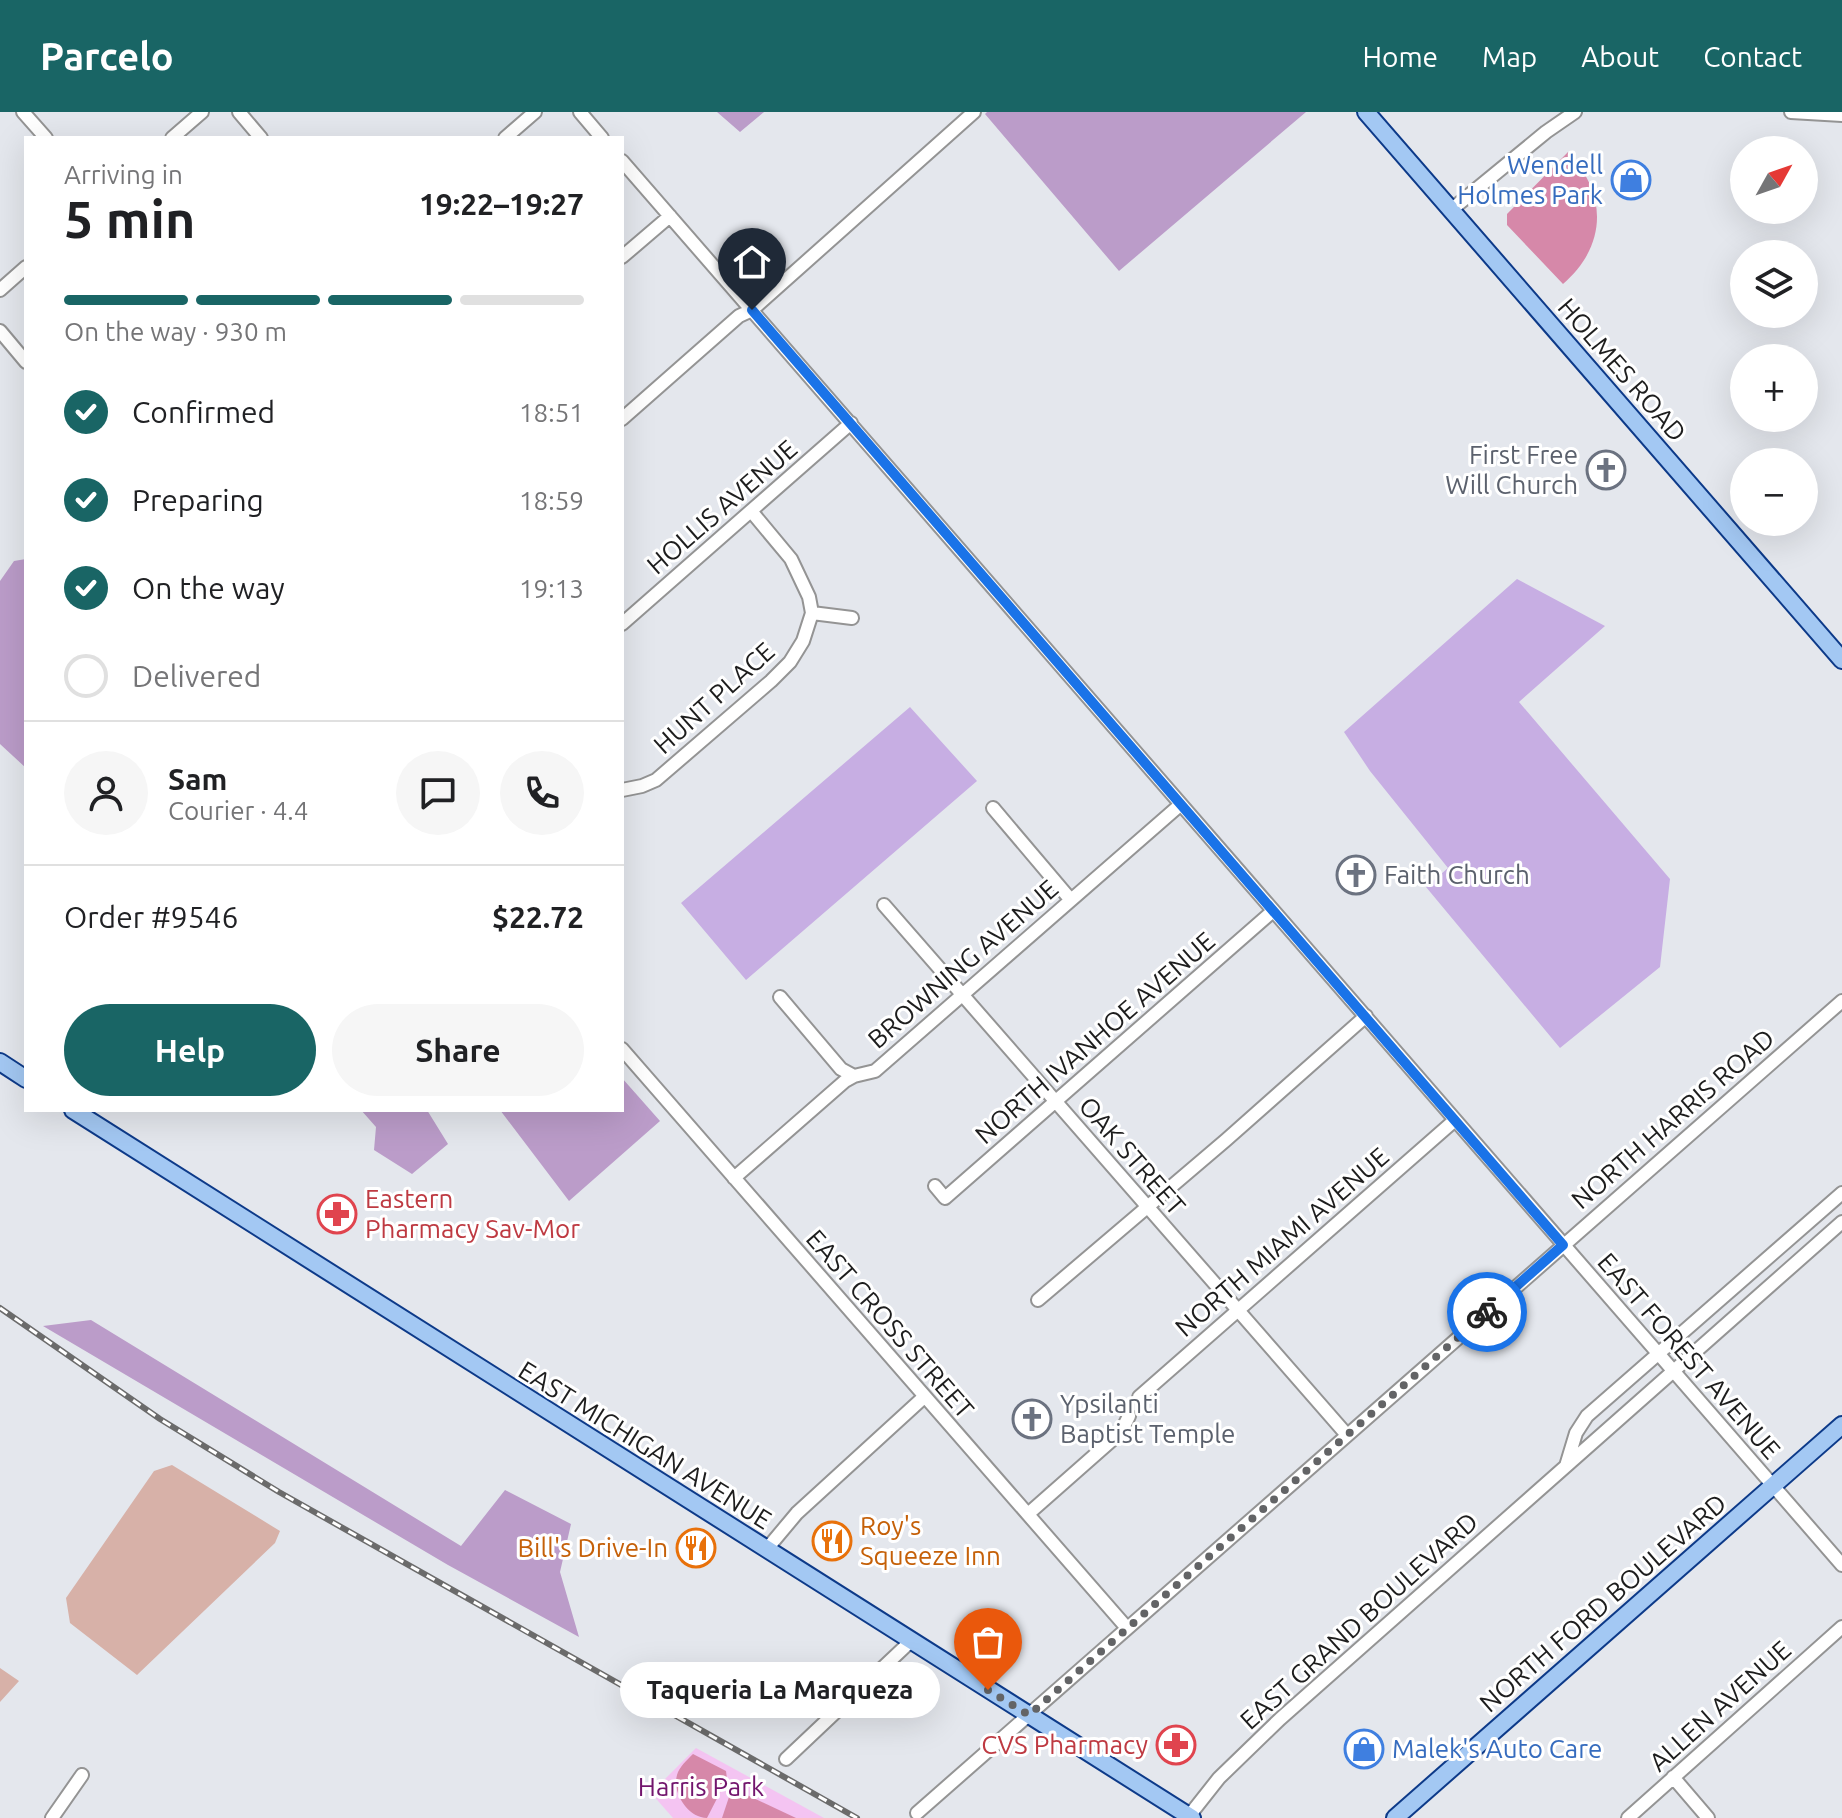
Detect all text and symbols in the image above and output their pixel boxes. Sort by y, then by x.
text: Parcelo [40,35,174,77]
text: Home [1363,41,1438,72]
text: Map [1482,41,1537,72]
text: About [1581,41,1659,72]
text: Contact [1703,41,1802,72]
north arrow [1730,136,1818,224]
map controls [1730,136,1818,536]
place label: Wendell Holmes Park [1457,150,1603,209]
shop icon: Wendell Holmes Park [1610,159,1652,201]
text: Arriving in [64,160,183,189]
text: 19:22–19:27 [419,187,584,221]
text: 5 min [64,190,195,248]
pin [718,228,786,310]
icon: home [730,240,774,284]
button: layers [1730,240,1818,328]
street label: HOLMES ROAD [1553,292,1692,447]
text: On the way · 930 m [64,317,287,346]
button: + [1730,344,1818,432]
icon: check [64,390,108,434]
text: Confirmed [132,395,275,429]
text: 18:51 [519,398,584,427]
street label: HOLLIS AVENUE [641,434,802,579]
place label: First Free Will Church [1445,440,1578,499]
button: − [1730,448,1818,536]
church icon: First Free Will Church [1585,449,1627,491]
icon: check [64,478,108,522]
text: Preparing [132,483,264,517]
text: 18:59 [519,486,584,515]
icon: check [64,566,108,610]
text: On the way [132,571,285,605]
text: 19:13 [519,574,584,603]
street label: HUNT PLACE [648,636,780,759]
text: Delivered [132,659,261,693]
button: person [64,751,148,835]
button: chat [396,751,480,835]
button: phone [500,751,584,835]
text: Sam [168,762,227,796]
text: Courier · 4.4 [168,796,308,825]
church icon: Faith Church [1335,854,1377,896]
place label: Faith Church [1384,860,1530,889]
street label: BROWNING AVENUE [862,873,1063,1054]
text: Order #9546 [64,900,238,934]
text: $22.72 [492,900,584,934]
street label: NORTH IVANHOE AVENUE [969,926,1220,1149]
button: Help [64,1004,316,1096]
button: Share [332,1004,584,1096]
street label: NORTH HARRIS ROAD [1566,1023,1780,1214]
street label: OAK STREET [1073,1091,1191,1220]
street label: NORTH MIAMI AVENUE [1169,1141,1394,1342]
place label: Eastern Pharmacy Sav-Mor [365,1184,580,1243]
pharmacy icon: Eastern Pharmacy Sav-Mor [316,1193,358,1235]
street label: EAST CROSS STREET [801,1224,980,1424]
street label: EAST FOREST AVENUE [1592,1247,1786,1464]
courier [1447,1272,1527,1352]
icon: bike [1465,1290,1509,1334]
street label: EAST MICHIGAN AVENUE [514,1355,777,1534]
place label: Ypsilanti Baptist Temple [1060,1389,1235,1448]
church icon: Ypsilanti Baptist Temple [1011,1398,1053,1440]
street label: NORTH FORD BOULEVARD [1474,1488,1732,1717]
street label: EAST GRAND BOULEVARD [1234,1506,1483,1735]
place label: Roy's Squeeze Inn [860,1511,1001,1570]
restaurant icon: Roy's Squeeze Inn [811,1520,853,1562]
restaurant icon: Bill's Drive-In [675,1527,717,1569]
place label: Bill's Drive-In [518,1533,668,1562]
pin [954,1608,1022,1690]
icon: bag [966,1620,1010,1664]
street label: ALLEN AVENUE [1643,1635,1796,1777]
callout: Taqueria La Marqueza [620,1662,940,1718]
text: Taqueria La Marqueza [647,1675,913,1704]
pharmacy icon: CVS Pharmacy [1155,1724,1197,1766]
shop icon: Malek's Auto Care [1343,1728,1385,1770]
place label: CVS Pharmacy [981,1730,1148,1759]
place label: Malek's Auto Care [1392,1734,1602,1763]
park label: Harris Park [638,1772,764,1801]

